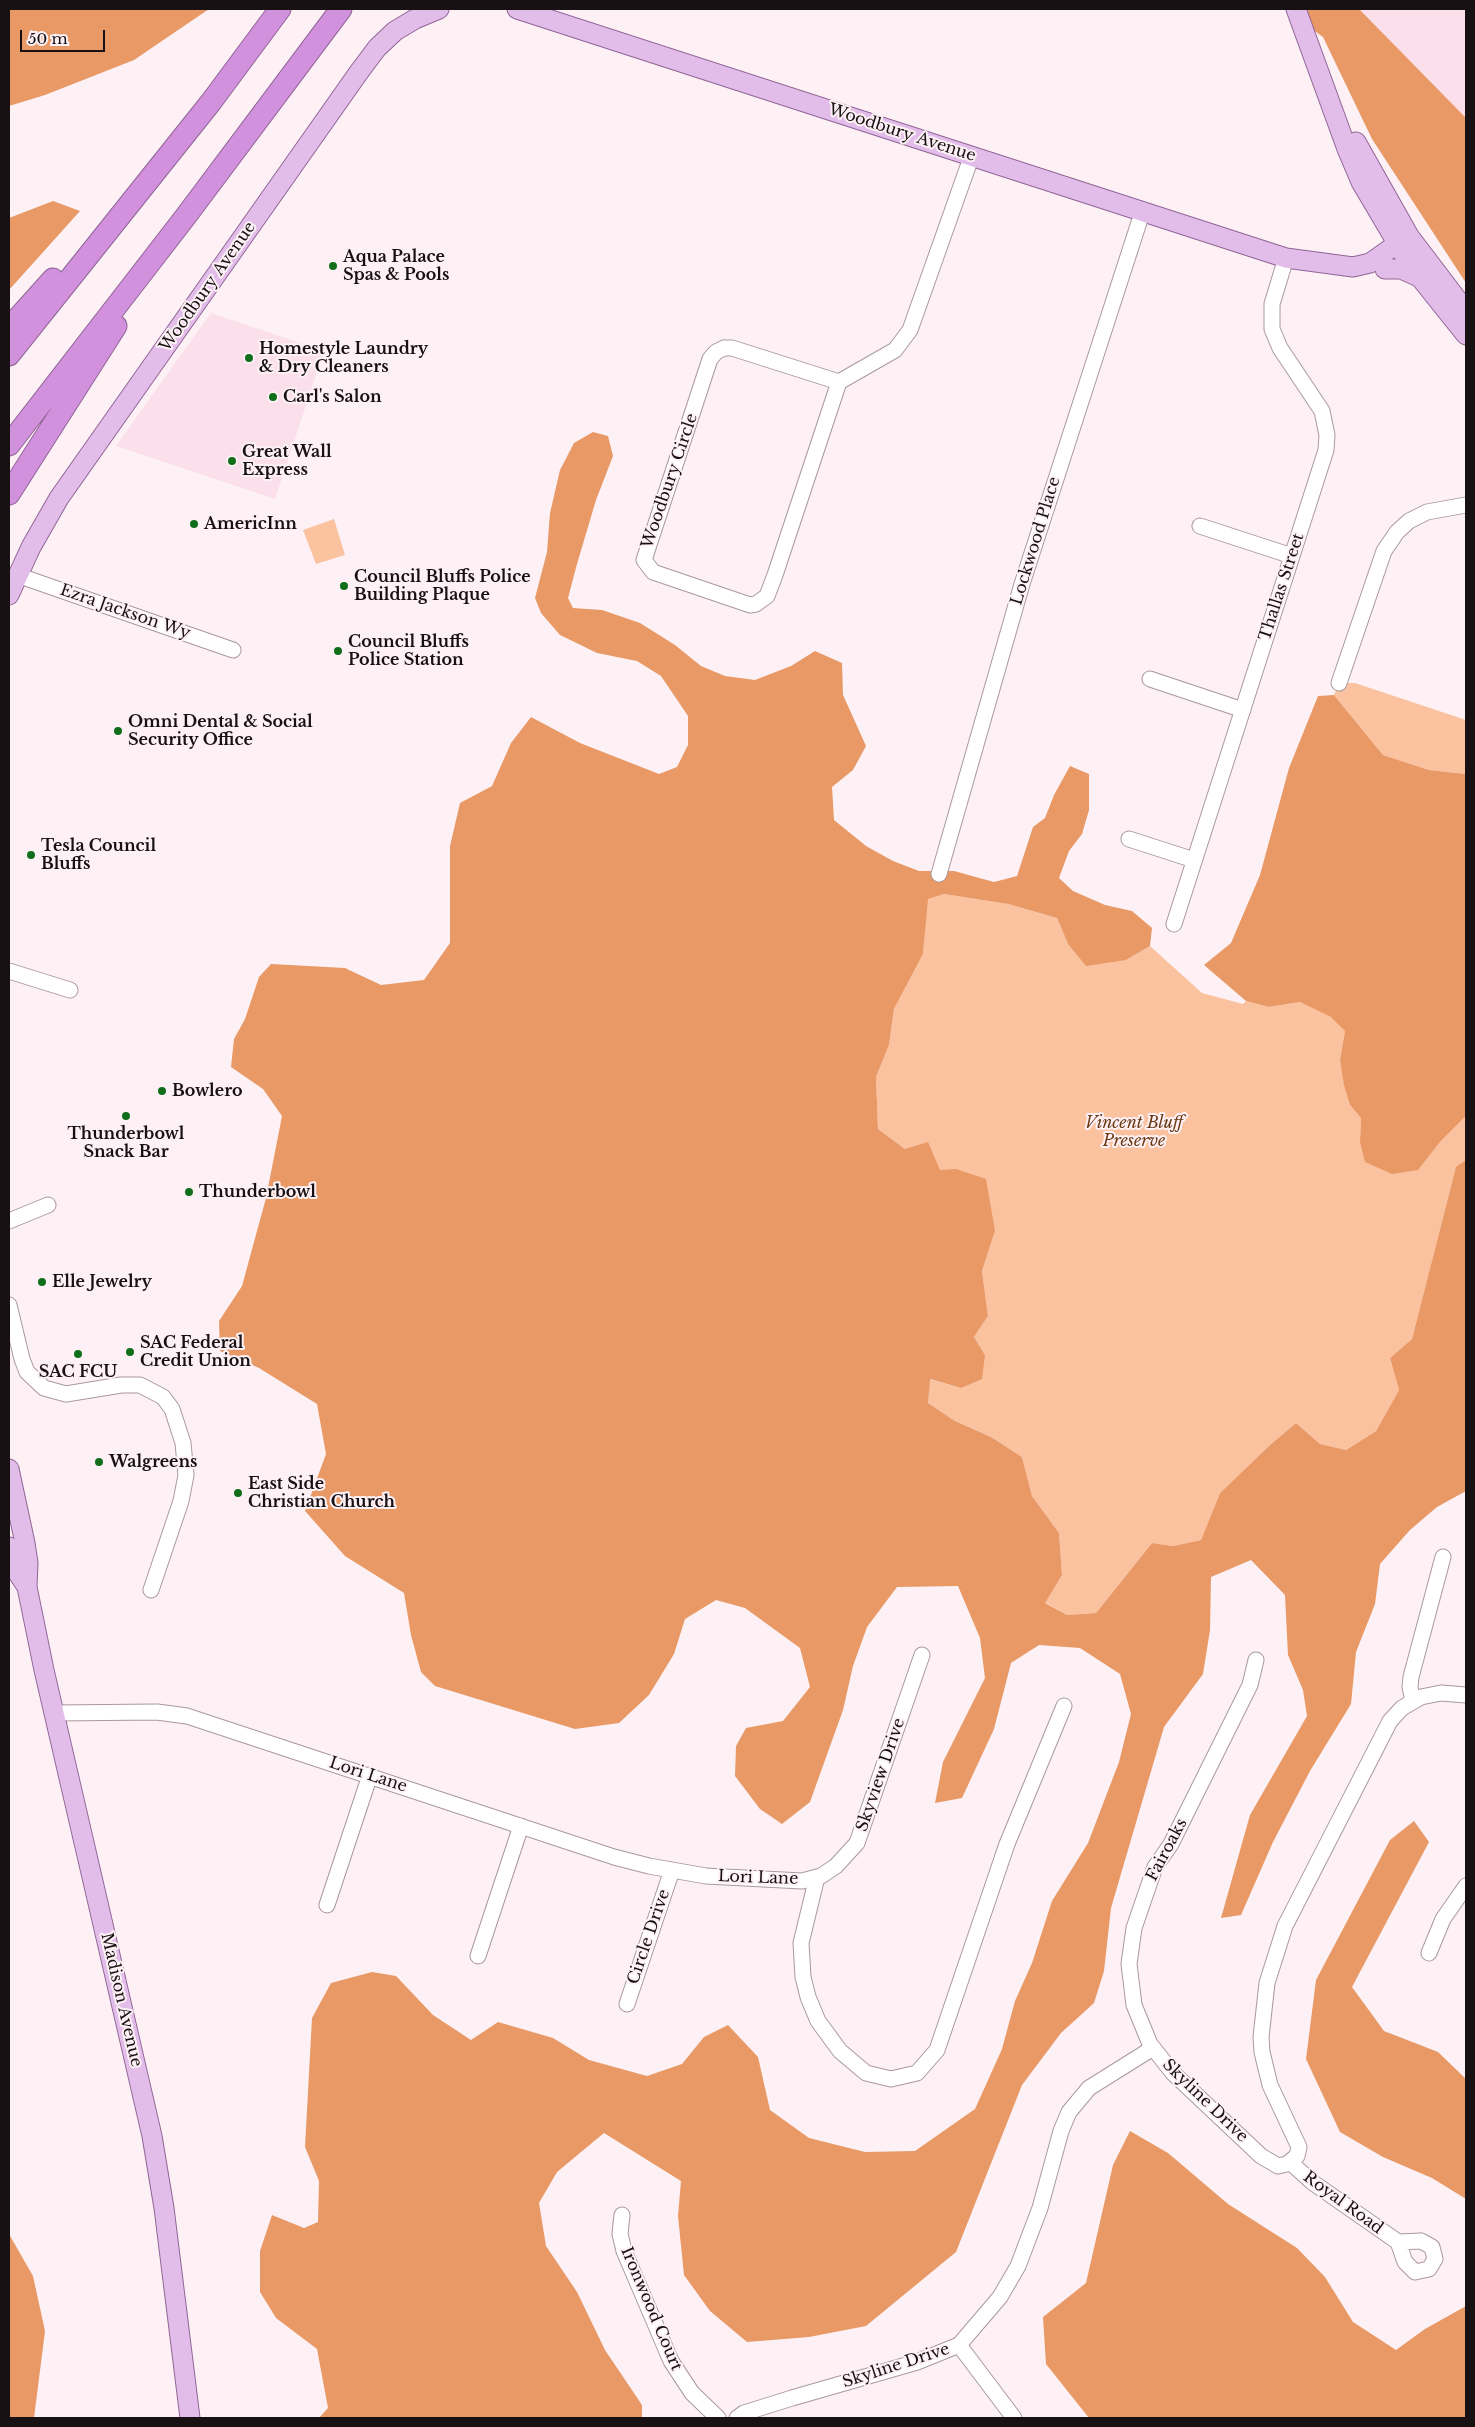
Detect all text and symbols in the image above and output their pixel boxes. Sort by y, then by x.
scale bar [22,20,108,52]
text: 50 m [28,29,68,48]
street label: Woodbury Avenue [826,100,978,166]
street label: Woodbury Avenue [156,218,260,356]
place label: Aqua Palace Spas & Pools [343,247,449,285]
marker: Aqua Palace Spas & Pools [327,260,339,272]
place label: Homestyle Laundry & Dry Cleaners [259,339,428,377]
marker: Homestyle Laundry & Dry Cleaners [243,352,255,364]
place label: Carl's Salon [283,387,382,407]
marker: Carl's Salon [267,391,279,403]
street label: Woodbury Circle [638,411,702,551]
place label: Great Wall Express [242,442,332,480]
marker: Great Wall Express [226,455,238,467]
street label: Lockwood Place [1007,475,1065,607]
place label: AmericInn [204,514,297,534]
marker: AmericInn [188,518,200,530]
street label: Thallas Street [1256,531,1308,643]
place label: Council Bluffs Police Building Plaque [354,567,531,605]
marker: Council Bluffs Police Building Plaque [338,580,350,592]
street label: Ezra Jackson Wy [57,581,193,643]
place label: Council Bluffs Police Station [348,632,469,670]
marker: Council Bluffs Police Station [332,645,344,657]
place label: Omni Dental & Social Security Office [128,712,313,750]
marker: Omni Dental & Social Security Office [112,725,124,737]
place label: Tesla Council Bluffs [41,836,156,874]
marker: Tesla Council Bluffs [25,849,37,861]
place label: Bowlero [172,1081,243,1101]
marker: Bowlero [156,1085,168,1097]
marker: Thunderbowl Snack Bar [120,1110,132,1122]
park label: Vincent Bluff Preserve [1085,1113,1183,1151]
place label: Thunderbowl Snack Bar [68,1124,184,1162]
place label: Thunderbowl [199,1182,316,1202]
marker: Thunderbowl [183,1186,195,1198]
place label: Elle Jewelry [52,1272,152,1292]
marker: Elle Jewelry [36,1276,48,1288]
place label: SAC Federal Credit Union [140,1333,251,1371]
marker: SAC Federal Credit Union [124,1346,136,1358]
marker: SAC FCU [72,1348,84,1360]
place label: SAC FCU [39,1362,117,1382]
place label: Walgreens [109,1452,198,1472]
marker: Walgreens [93,1456,105,1468]
place label: East Side Christian Church [248,1474,395,1512]
marker: East Side Christian Church [232,1487,244,1499]
street label: Skyview Drive [853,1716,909,1834]
street label: Lori Lane [327,1753,409,1797]
street label: Fairoaks [1142,1815,1192,1885]
street label: Lori Lane [717,1867,799,1889]
street label: Circle Drive [624,1887,674,1987]
street label: Madison Avenue [96,1931,146,2069]
street label: Skyline Drive [1158,2055,1252,2147]
street label: Royal Road [1299,2168,1387,2238]
street label: Ironwood Court [616,2244,686,2374]
street label: Skyline Drive [840,2340,952,2392]

